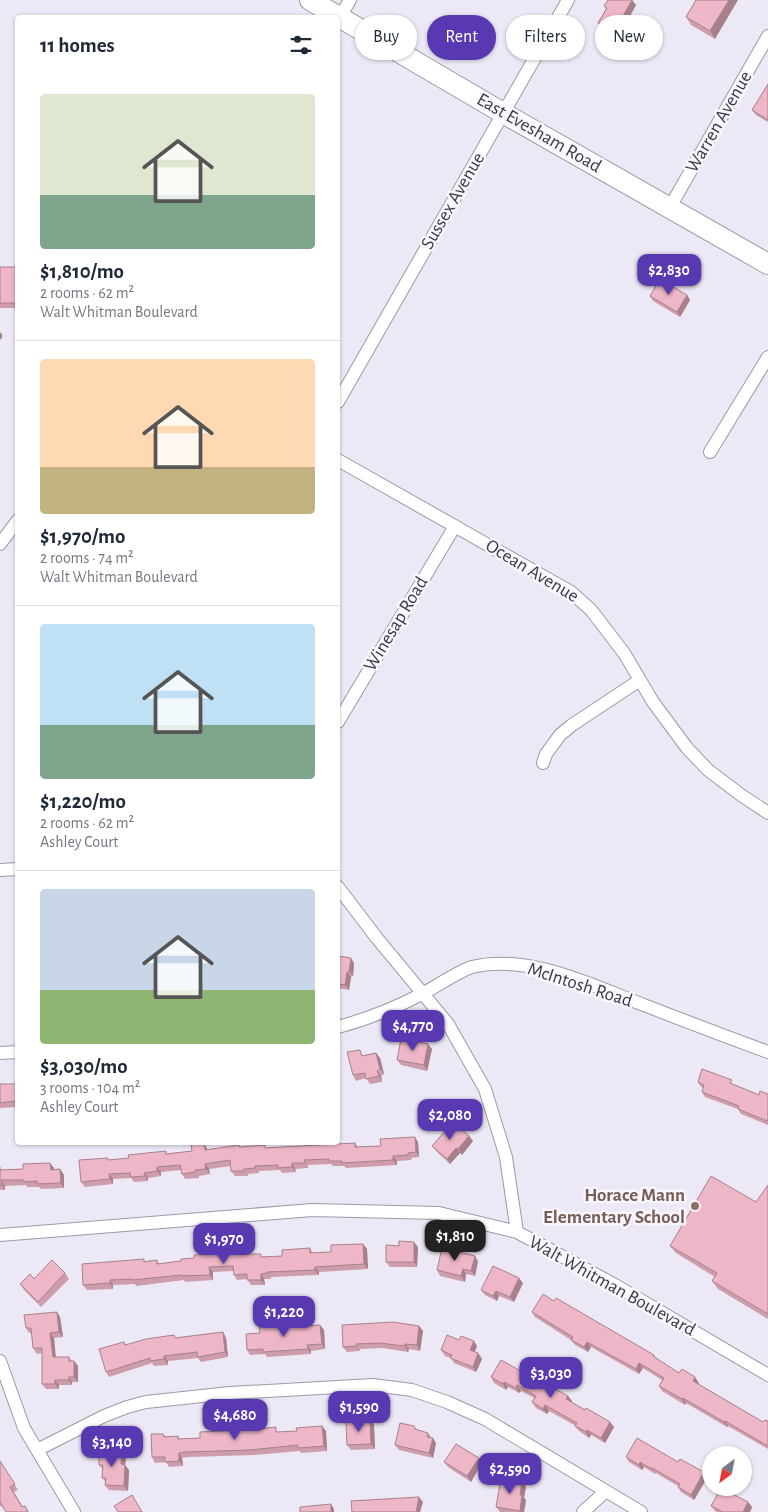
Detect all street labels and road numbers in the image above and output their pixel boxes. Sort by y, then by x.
street label: Warren Avenue [682,68,756,176]
street label: East Evesham Road [473,90,605,176]
street label: Sussex Avenue [418,149,488,253]
street label: Ocean Avenue [482,536,582,606]
street label: Winesap Road [360,573,432,675]
street label: McIntosh Road [525,959,635,1011]
street label: Walt Whitman Boulevard [525,1232,699,1340]

